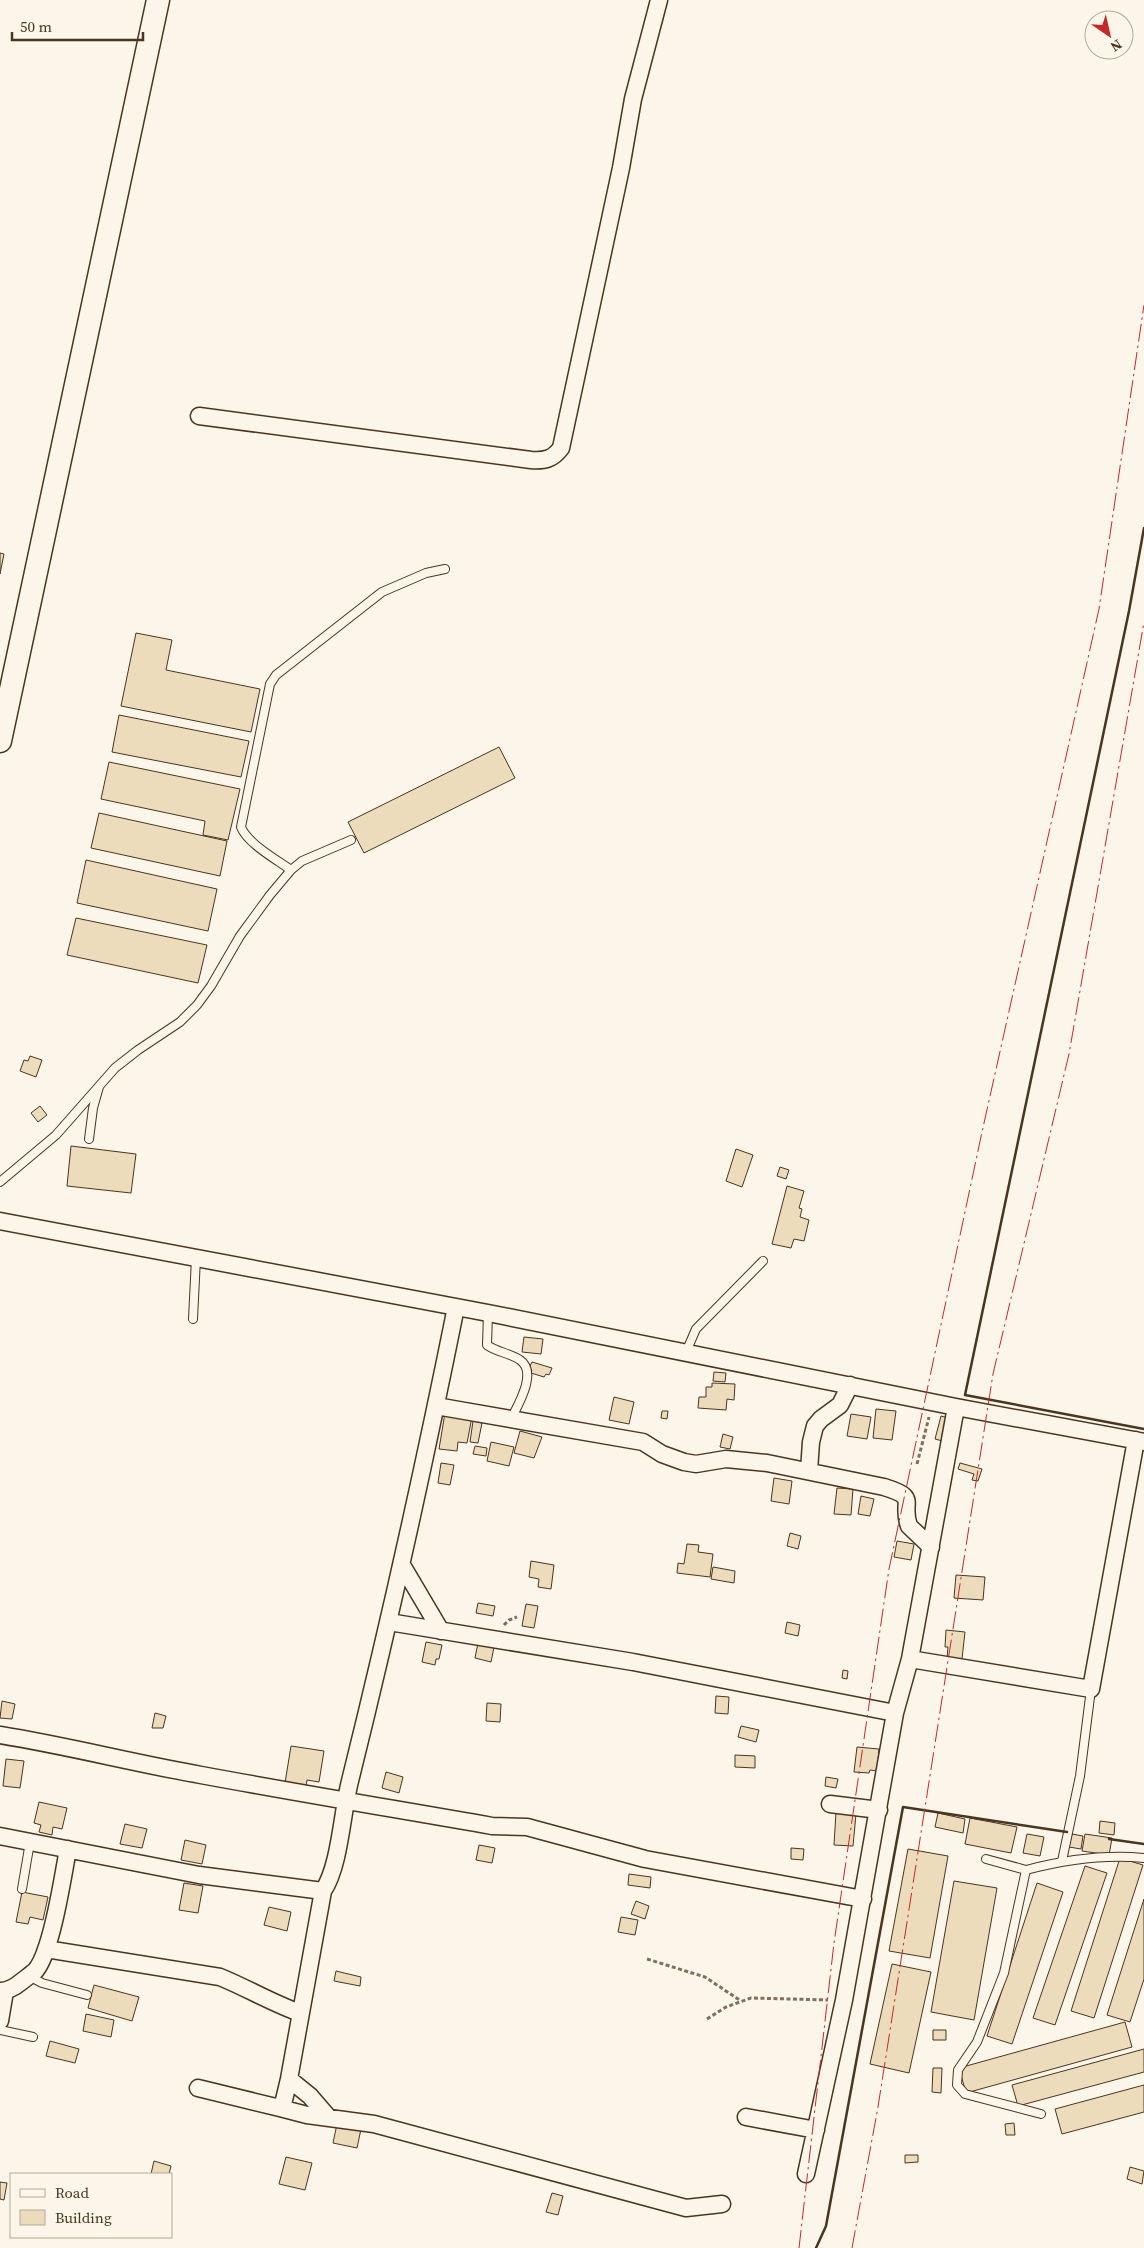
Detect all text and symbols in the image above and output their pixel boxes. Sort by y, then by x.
scale bar [12,10,144,42]
north arrow [1084,10,1134,60]
text: 50 m [20,16,52,37]
text: N [1106,35,1126,57]
legend [10,2173,172,2238]
text: Road [55,2182,89,2203]
text: Building [55,2207,112,2228]

